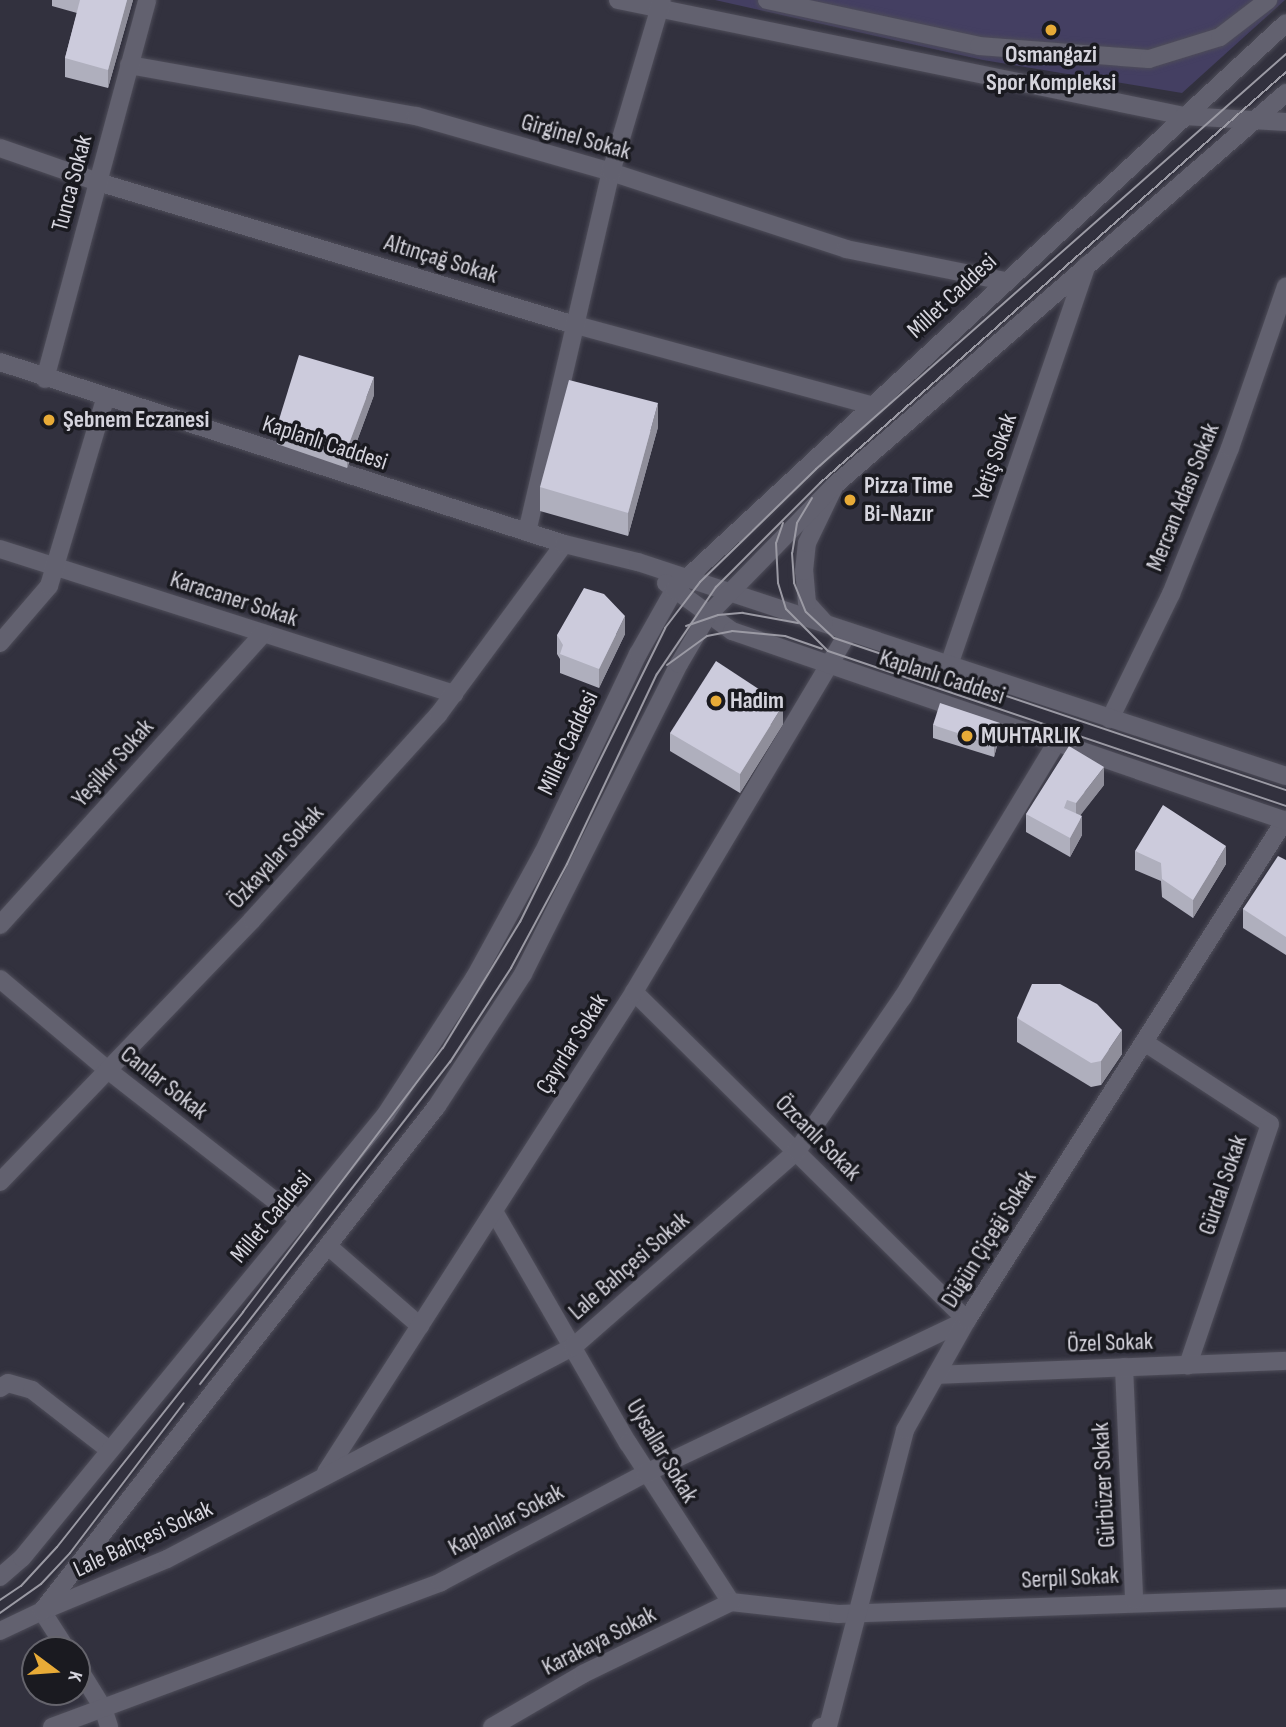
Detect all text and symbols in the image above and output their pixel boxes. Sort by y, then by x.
marker: Osmangazi Spor Kompleksi [1043,22,1059,38]
place label: Osmangazi Spor Kompleksi [986,41,1116,97]
street label: Girginel Sokak [518,108,634,166]
street label: Tunca Sokak [45,132,99,234]
street label: Altınçağ Sokak [381,228,501,290]
street label: Millet Caddesi [901,247,1003,345]
place label: Şebnem Eczanesi [63,406,209,434]
street label: Kaplanlı Caddesi [259,409,391,477]
street label: Yetiş Sokak [967,410,1023,504]
marker: Şebnem Eczanesi [41,412,57,428]
street label: Mercan Adası Sokak [1140,419,1226,575]
place label: Pizza Time Bi-Nazır [864,472,953,528]
marker: Pizza Time Bi-Nazır [842,492,858,508]
street label: Karacaner Sokak [166,565,302,633]
street label: Kaplanlı Caddesi [876,643,1008,711]
street label: Millet Caddesi [531,686,605,800]
place label: Hadim [730,687,784,715]
marker: Hadim [708,693,724,709]
street label: Yeşilkır Sokak [66,713,160,813]
place label: MUHTARLIK [981,722,1081,750]
marker: MUHTARLIK [959,728,975,744]
street label: Özkayalar Sokak [222,799,330,915]
street label: Çayırlar Sokak [530,988,614,1100]
street label: Canlar Sokak [115,1040,213,1126]
street label: Özcanlı Sokak [769,1089,867,1187]
street label: Gürdal Sokak [1192,1131,1254,1239]
street label: Millet Caddesi [224,1165,318,1269]
street label: Düğün Çiçeği Sokak [935,1165,1043,1313]
street label: Lale Bahçesi Sokak [563,1206,695,1326]
street label: Özel Sokak [1067,1327,1153,1359]
street label: Uysallar Sokak [620,1394,704,1508]
street label: Gürbüzer Sokak [1086,1422,1122,1548]
street label: Kaplanlar Sokak [444,1478,568,1562]
street label: Lale Bahçesi Sokak [69,1494,217,1584]
street label: Serpil Sokak [1021,1561,1119,1595]
street label: Karakaya Sokak [537,1600,661,1682]
north arrow [21,1636,91,1706]
text: K [62,1669,87,1684]

